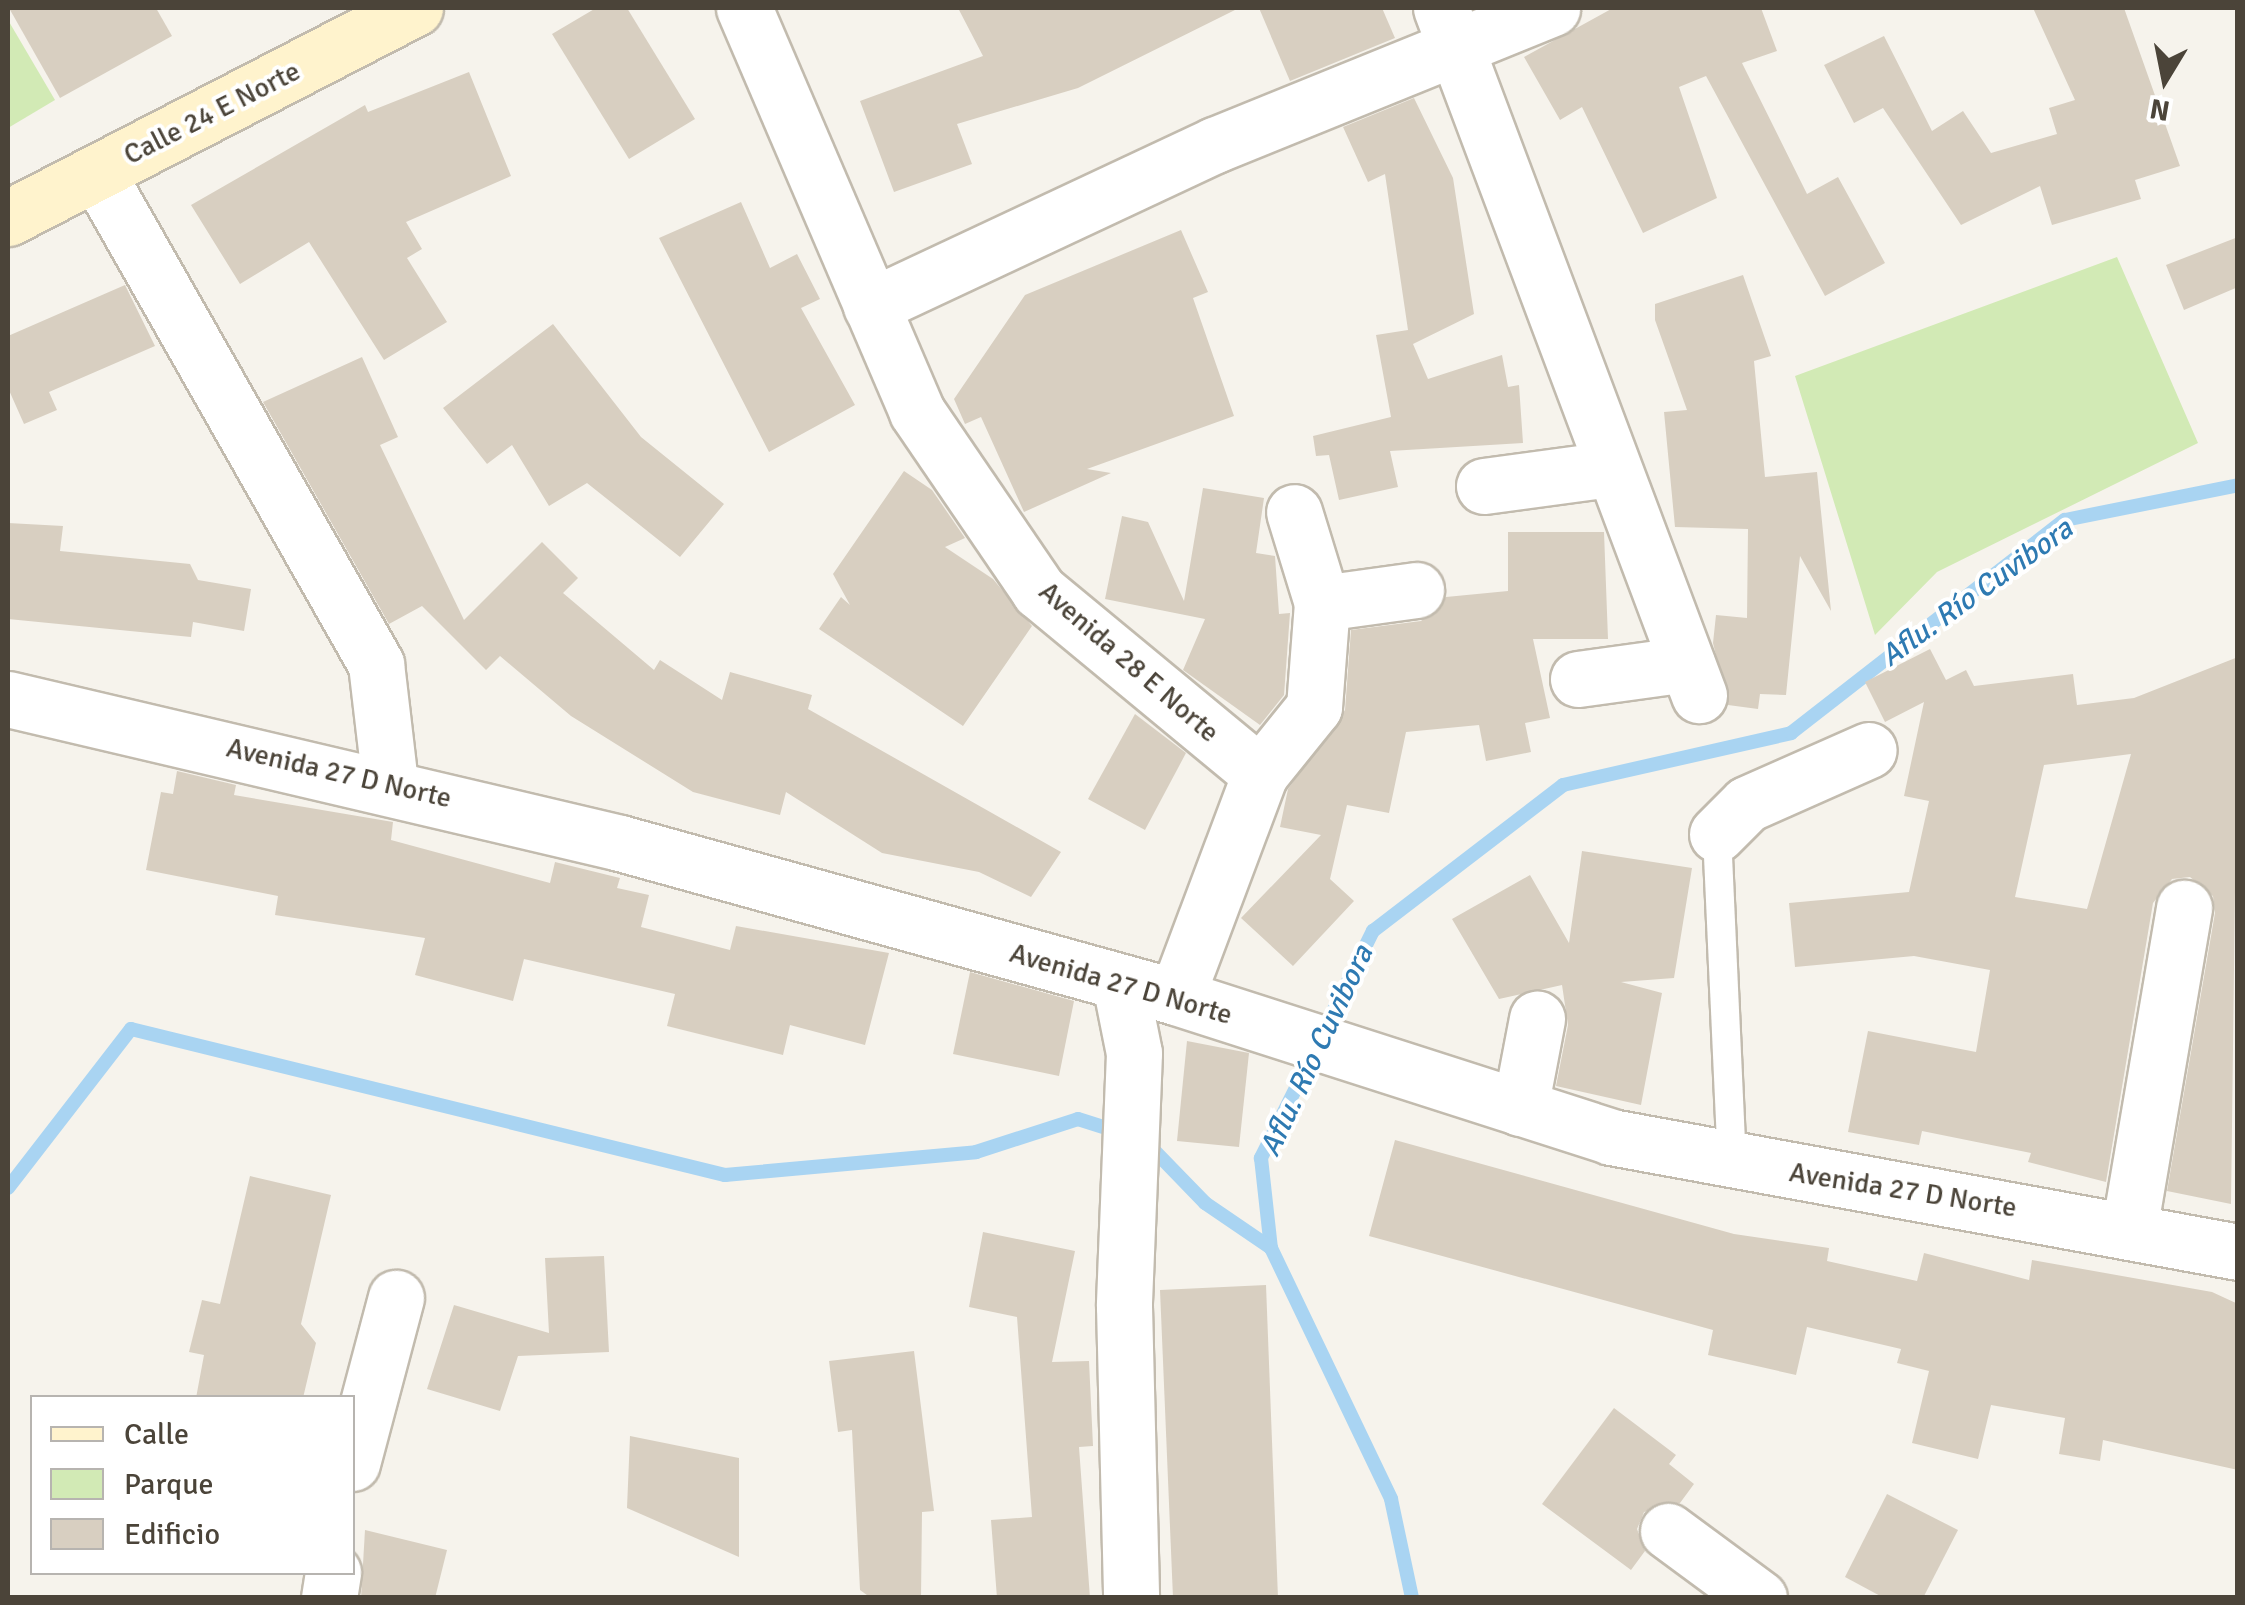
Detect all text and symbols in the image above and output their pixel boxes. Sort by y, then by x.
north arrow [2115,30,2215,130]
street label: Calle 24 E Norte [118,54,306,172]
text: N [2147,91,2172,128]
water label: Aflu. Río Cuvibora [1874,511,2080,675]
street label: Avenida 28 E Norte [1032,575,1226,749]
street label: Avenida 27 D Norte [223,731,455,815]
street label: Avenida 27 D Norte [1006,936,1236,1032]
water label: Aflu. Río Cuvibora [1252,940,1382,1162]
street label: Avenida 27 D Norte [1787,1155,2019,1225]
legend [30,1395,355,1575]
text: Calle [124,1416,189,1453]
text: Parque [124,1466,214,1503]
text: Edificio [124,1516,220,1553]

